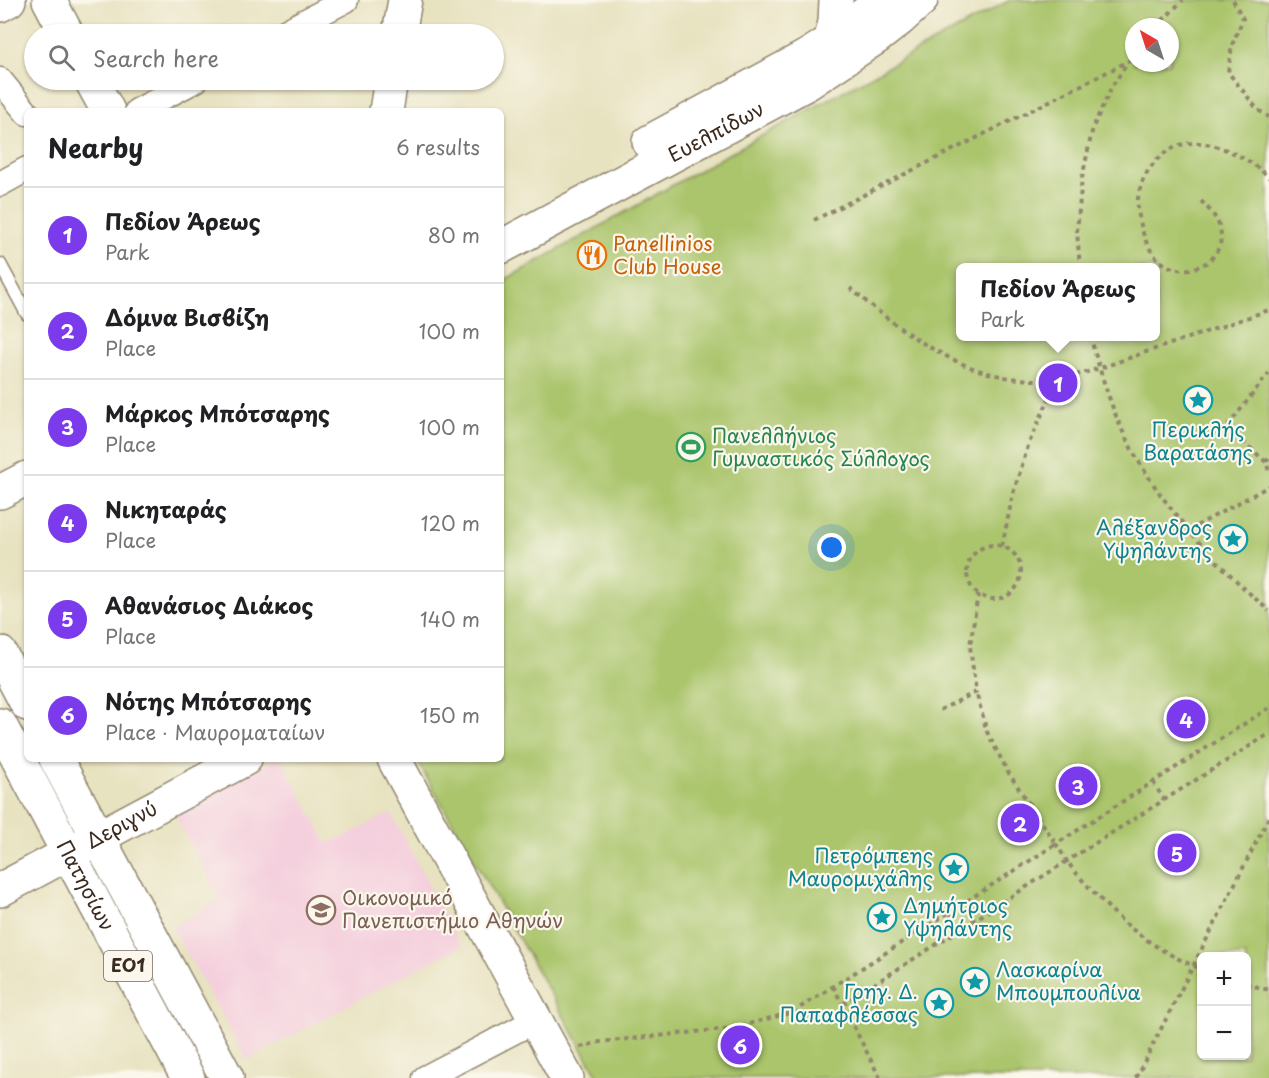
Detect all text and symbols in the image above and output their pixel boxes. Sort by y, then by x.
north arrow [1125,18,1179,72]
search box [24,24,504,90]
icon: search [45,41,78,74]
text: Search here [93,41,219,74]
street label: Ευελπίδων [662,93,769,169]
text: Nearby [48,128,143,167]
text: 6 results [396,132,480,162]
text: Πεδίον Άρεως [105,204,261,237]
text: 1 [63,220,72,250]
text: 80 m [428,220,480,250]
place label: Panellinios Club House [613,228,722,281]
text: Park [105,237,150,267]
restaurant icon: Panellinios Club House [576,239,608,271]
popup [956,263,1160,341]
text: Πεδίον Άρεως [980,271,1136,304]
text: Δόμνα Βισβίζη [105,300,269,333]
text: Park [980,304,1025,334]
text: 2 [60,316,75,346]
text: 100 m [419,316,480,346]
text: Place [105,333,156,363]
pin: 1 [1038,360,1078,406]
place icon: Περικλής Βαρατάσης [1182,384,1214,416]
text: Μάρκος Μπότσαρης [105,396,330,429]
text: 3 [61,412,74,442]
text: 100 m [419,412,480,442]
place label: Περικλής Βαρατάσης [1143,414,1253,467]
place label: Πανελλήνιος Γυμναστικός Σύλλογος [712,420,930,473]
text: Place [105,429,156,459]
sports icon: Πανελλήνιος Γυμναστικός Σύλλογος [675,431,707,463]
text: Νικηταράς [105,492,227,525]
text: 4 [61,508,74,538]
text: 120 m [421,508,480,538]
place label: Αλέξανδρος Υψηλάντης [1096,512,1212,565]
place icon: Αλέξανδρος Υψηλάντης [1217,523,1249,555]
text: Place [105,525,156,555]
your location [817,533,846,562]
text: Αθανάσιος Διάκος [105,588,313,621]
text: 5 [61,604,74,634]
text: 140 m [420,604,480,634]
text: Place [105,621,156,651]
text: Νότης Μπότσαρης [105,684,312,717]
pin: 4 [1166,696,1206,742]
text: 6 [60,700,75,730]
text: 150 m [420,700,480,730]
text: Place · Μαυροματαίων [105,717,326,747]
pin: 3 [1058,764,1098,808]
street label: Δεριγνύ [80,793,162,855]
pin: 2 [1000,800,1040,846]
pin: 5 [1158,830,1196,876]
street label: Πατησίων [50,834,123,936]
place label: Πετρόμπεης Μαυρομιχάλης [788,840,933,893]
place icon: Πετρόμπεης Μαυρομιχάλης [938,852,970,884]
place label: Οικονομικό Πανεπιστήμιο Αθηνών [342,882,563,935]
place label: Δημήτριος Υψηλάντης [903,890,1012,943]
school or university icon: Οικονομικό Πανεπιστήμιο Αθηνών [305,894,337,926]
place icon: Δημήτριος Υψηλάντης [866,901,898,933]
road number: ΕΟ1 [104,951,152,981]
map controls [1197,952,1251,1060]
button: + [1197,952,1251,1006]
place label: Λασκαρίνα Μπουμπουλίνα [996,954,1141,1007]
place icon: Λασκαρίνα Μπουμπουλίνα [959,966,991,998]
place label: Γρηγ. Δ. Παπαφλέσσας [780,976,918,1029]
place icon: Γρηγ. Δ. Παπαφλέσσας [923,987,955,1019]
button: − [1197,1006,1251,1060]
pin: 6 [720,1022,760,1068]

